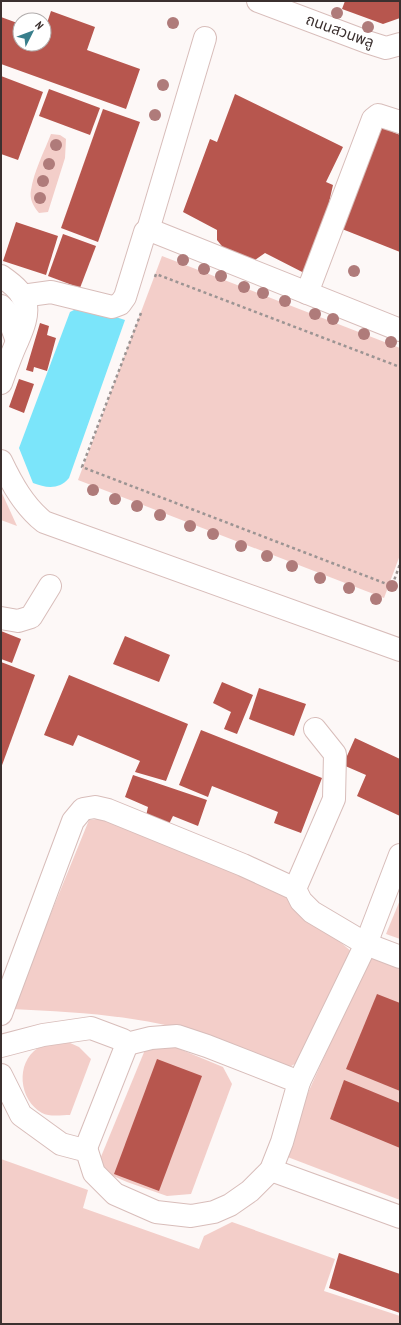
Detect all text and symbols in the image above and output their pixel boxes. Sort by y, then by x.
street label: ถนนสวนพลู [303,9,377,52]
north arrow [12,12,52,52]
text: N [32,18,47,32]

